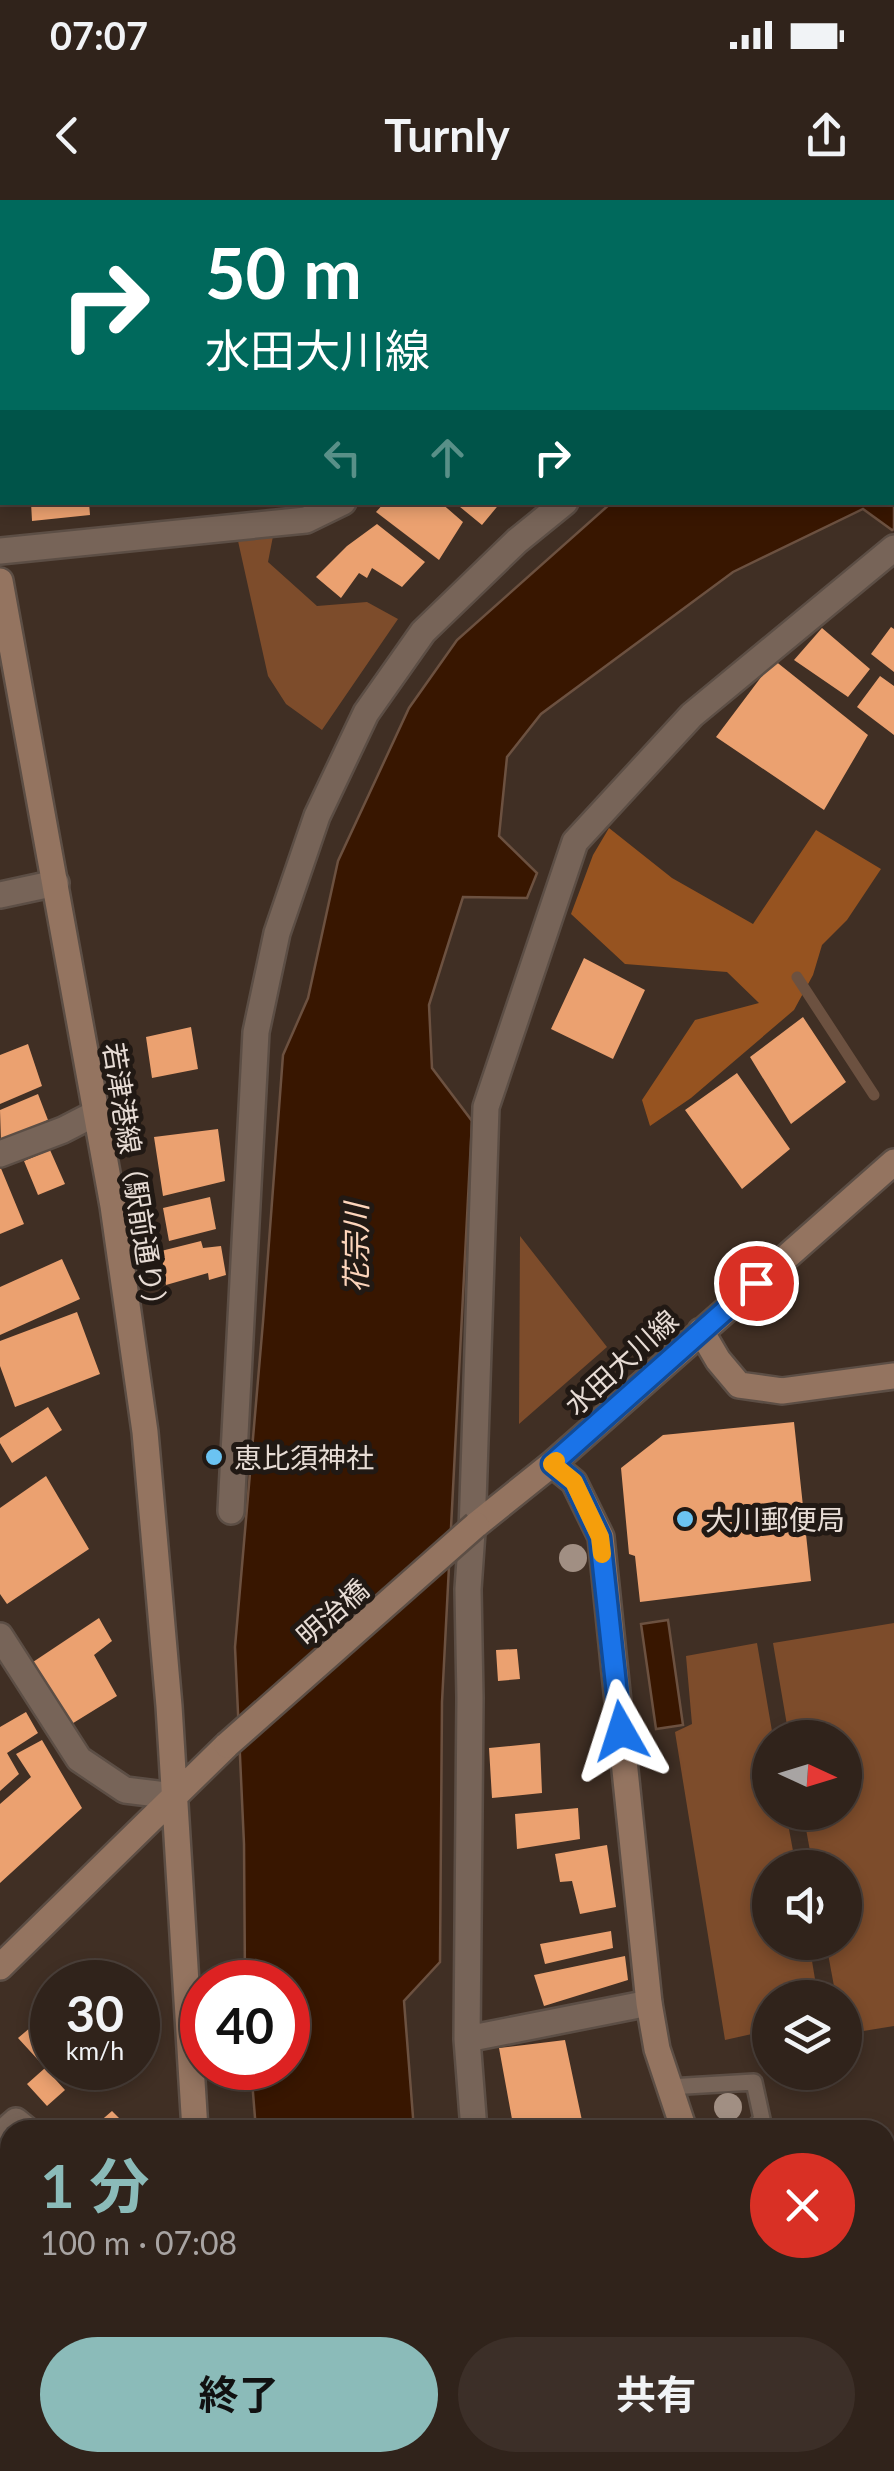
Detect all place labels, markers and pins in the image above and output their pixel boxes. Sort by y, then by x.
pin [714,1241,799,1326]
place label: 恵比須神社 [234,1440,374,1474]
marker: 恵比須神社 [203,1446,225,1468]
place label: 大川郵便局 [705,1502,845,1536]
marker: 大川郵便局 [674,1508,696,1530]

